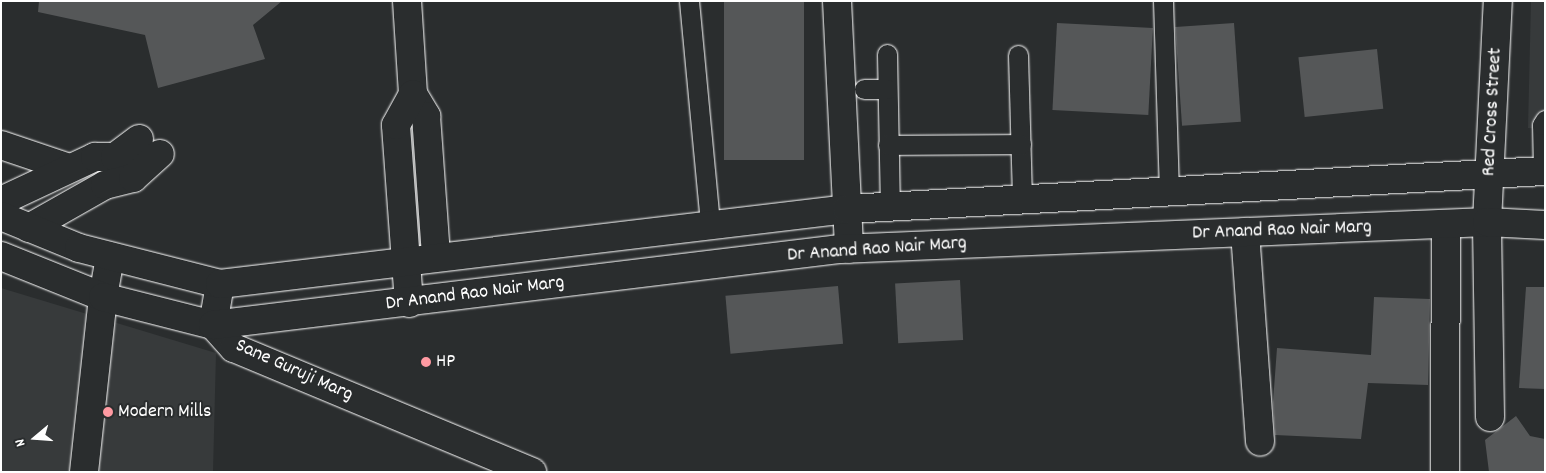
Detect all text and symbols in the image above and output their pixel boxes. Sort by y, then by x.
street label: Red Cross Street [1478,47,1508,177]
street label: Dr Anand Rao Nair Marg [1192,216,1372,246]
street label: Dr Anand Rao Nair Marg [786,232,968,268]
street label: Dr Anand Rao Nair Marg [384,271,566,317]
street label: Sane Guruji Marg [231,334,357,408]
place label: HP [436,350,455,374]
marker: HP [420,356,432,368]
place label: Modern Mills [118,400,211,424]
marker: Modern Mills [102,406,114,418]
north arrow [10,413,60,463]
text: N [10,436,31,449]

